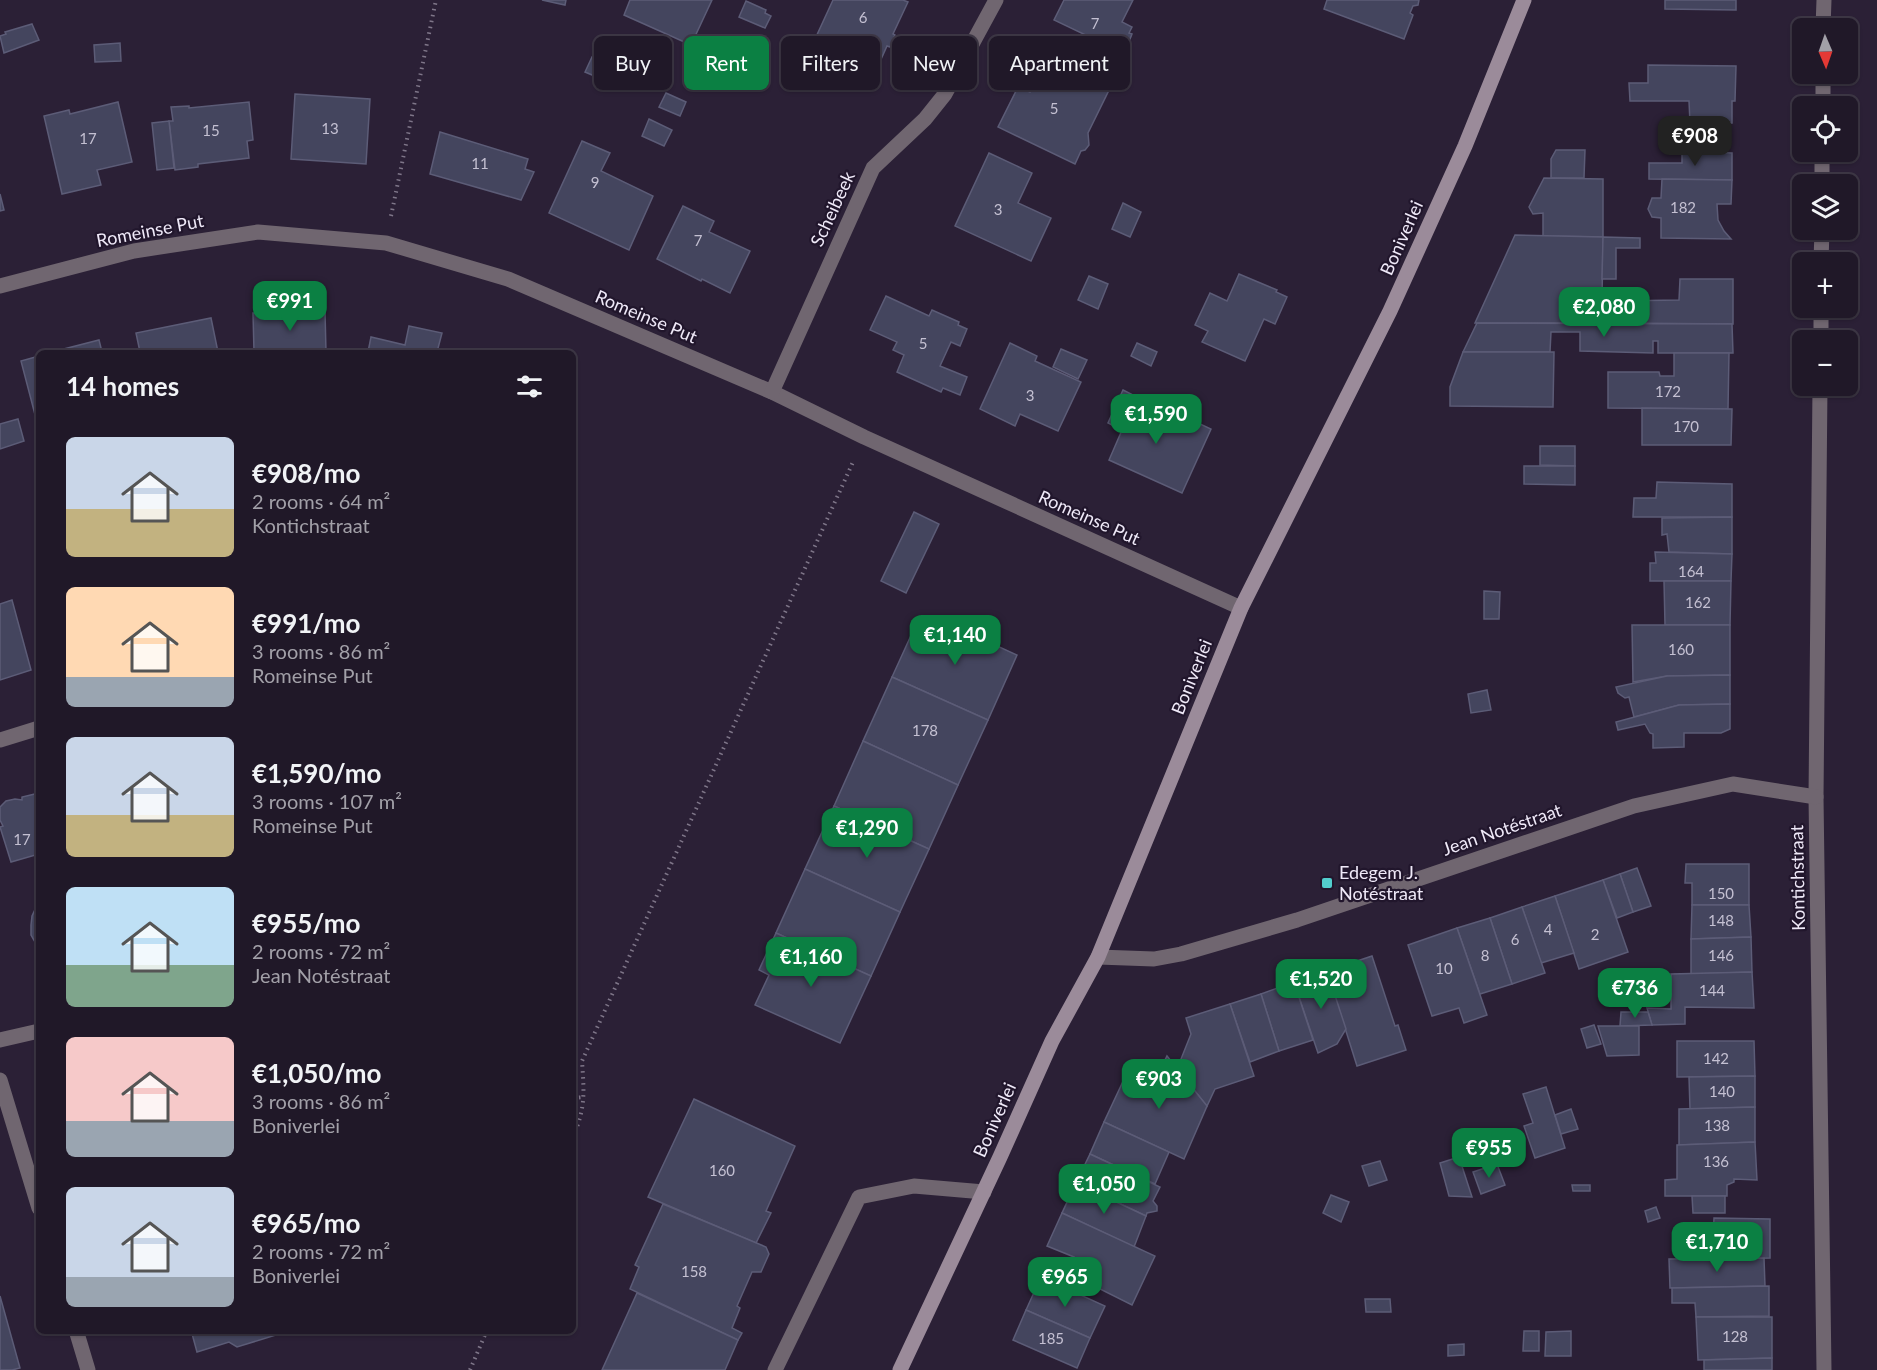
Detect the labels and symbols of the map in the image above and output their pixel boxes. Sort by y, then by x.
house number: 6 [859,8,868,26]
house number: 7 [1091,14,1100,32]
north arrow [1792,18,1858,84]
house number: 5 [1050,99,1058,117]
pin: €908 [1659,116,1731,167]
house number: 13 [321,119,339,137]
house number: 15 [202,121,220,139]
house number: 17 [79,129,97,147]
house number: 11 [471,154,489,172]
street label: Scheibeek [805,167,859,250]
house number: 9 [591,173,599,191]
street label: Boniverlei [1375,197,1427,278]
house number: 182 [1670,198,1696,216]
house number: 3 [994,200,1002,218]
street label: Romeinse Put [94,209,206,251]
house number: 7 [694,231,703,249]
pin: €991 [254,281,326,332]
street label: Romeinse Put [592,285,701,348]
pin: €2,080 [1555,287,1653,338]
house number: 5 [919,334,927,352]
house number: 172 [1655,382,1681,400]
house number: 3 [1026,386,1034,404]
pin: €1,590 [1107,394,1205,445]
house number: 170 [1673,417,1699,435]
street label: Romeinse Put [1035,485,1144,549]
house number: 164 [1678,562,1704,580]
house number: 162 [1685,593,1711,611]
pin: €1,140 [906,615,1004,666]
street label: Boniverlei [1166,636,1216,717]
house number: 160 [1668,640,1694,658]
house number: 178 [912,721,938,739]
street label: Jean Notéstraat [1439,798,1565,860]
pin: €1,290 [818,808,916,859]
street label: Kontichstraat [1785,824,1809,931]
house number: 17 [13,830,31,848]
place label: Edegem J. Notéstraat [1339,861,1424,904]
marker: Edegem J. Notéstraat [1320,876,1334,890]
house number: 150 [1708,884,1734,902]
house number: 148 [1708,911,1734,929]
house number: 4 [1544,920,1553,938]
house number: 2 [1591,925,1599,943]
house number: 6 [1511,930,1520,948]
pin: €1,160 [762,937,860,988]
house number: 8 [1481,946,1489,964]
house number: 146 [1708,946,1734,964]
pin: €1,520 [1272,959,1370,1010]
house number: 10 [1435,959,1453,977]
pin: €736 [1599,968,1671,1019]
house number: 144 [1699,981,1725,999]
house number: 142 [1703,1049,1729,1067]
pin: €903 [1123,1059,1195,1110]
street label: Boniverlei [968,1079,1020,1160]
house number: 140 [1709,1082,1735,1100]
house number: 138 [1704,1116,1730,1134]
pin: €955 [1453,1128,1525,1179]
house number: 136 [1703,1152,1729,1170]
house number: 160 [709,1161,735,1179]
pin: €1,050 [1055,1164,1153,1215]
pin: €1,710 [1668,1222,1766,1273]
pin: €965 [1029,1257,1101,1308]
house number: 158 [681,1262,707,1280]
house number: 128 [1722,1327,1748,1345]
house number: 185 [1038,1329,1064,1347]

